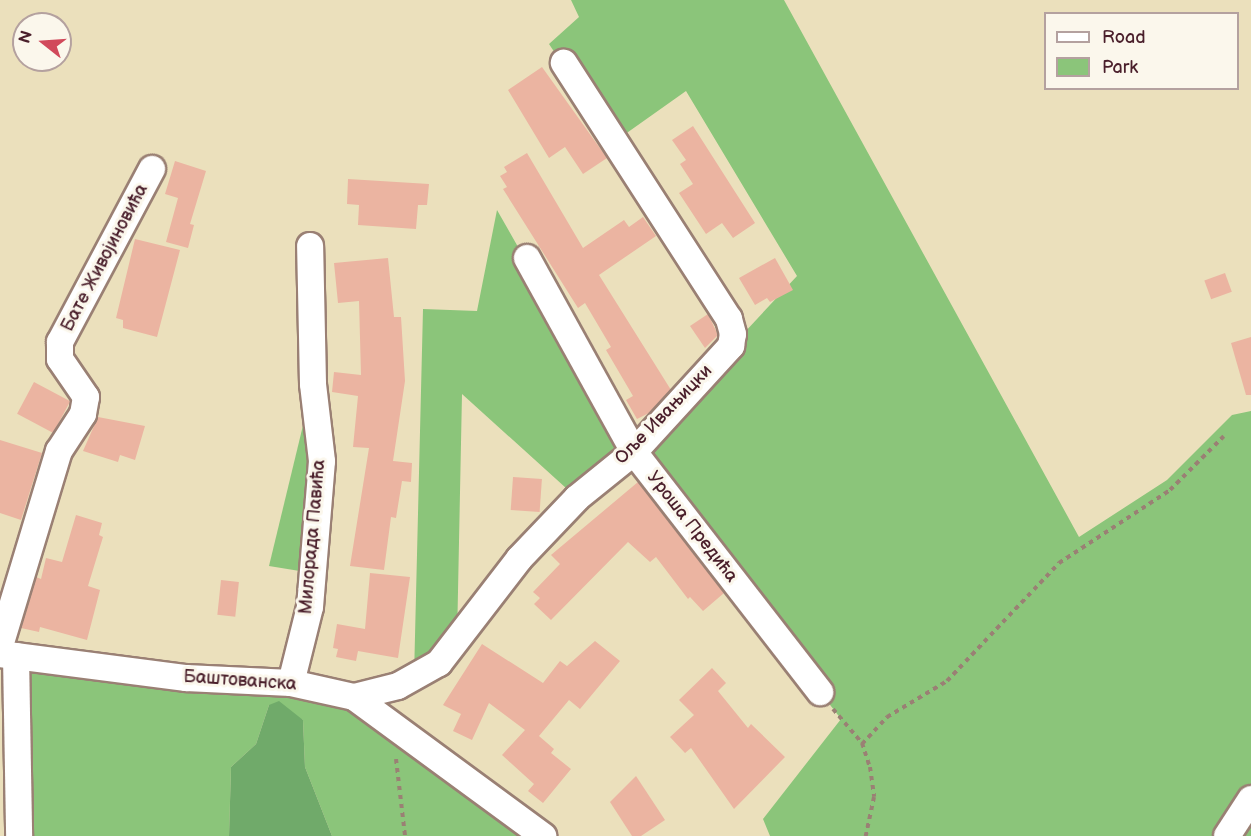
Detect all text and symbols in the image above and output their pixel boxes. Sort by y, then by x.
north arrow [12,12,72,72]
legend [1044,12,1239,90]
text: Road [1102,27,1146,48]
text: N [15,29,37,46]
text: Park [1102,57,1138,78]
street label: Бате Живојиновића [57,181,153,335]
street label: Оље Ивањицки [611,361,717,469]
street label: Милорада Павића [295,459,331,615]
street label: Уроша Предића [642,467,742,587]
street label: Баштованска [183,666,297,696]

